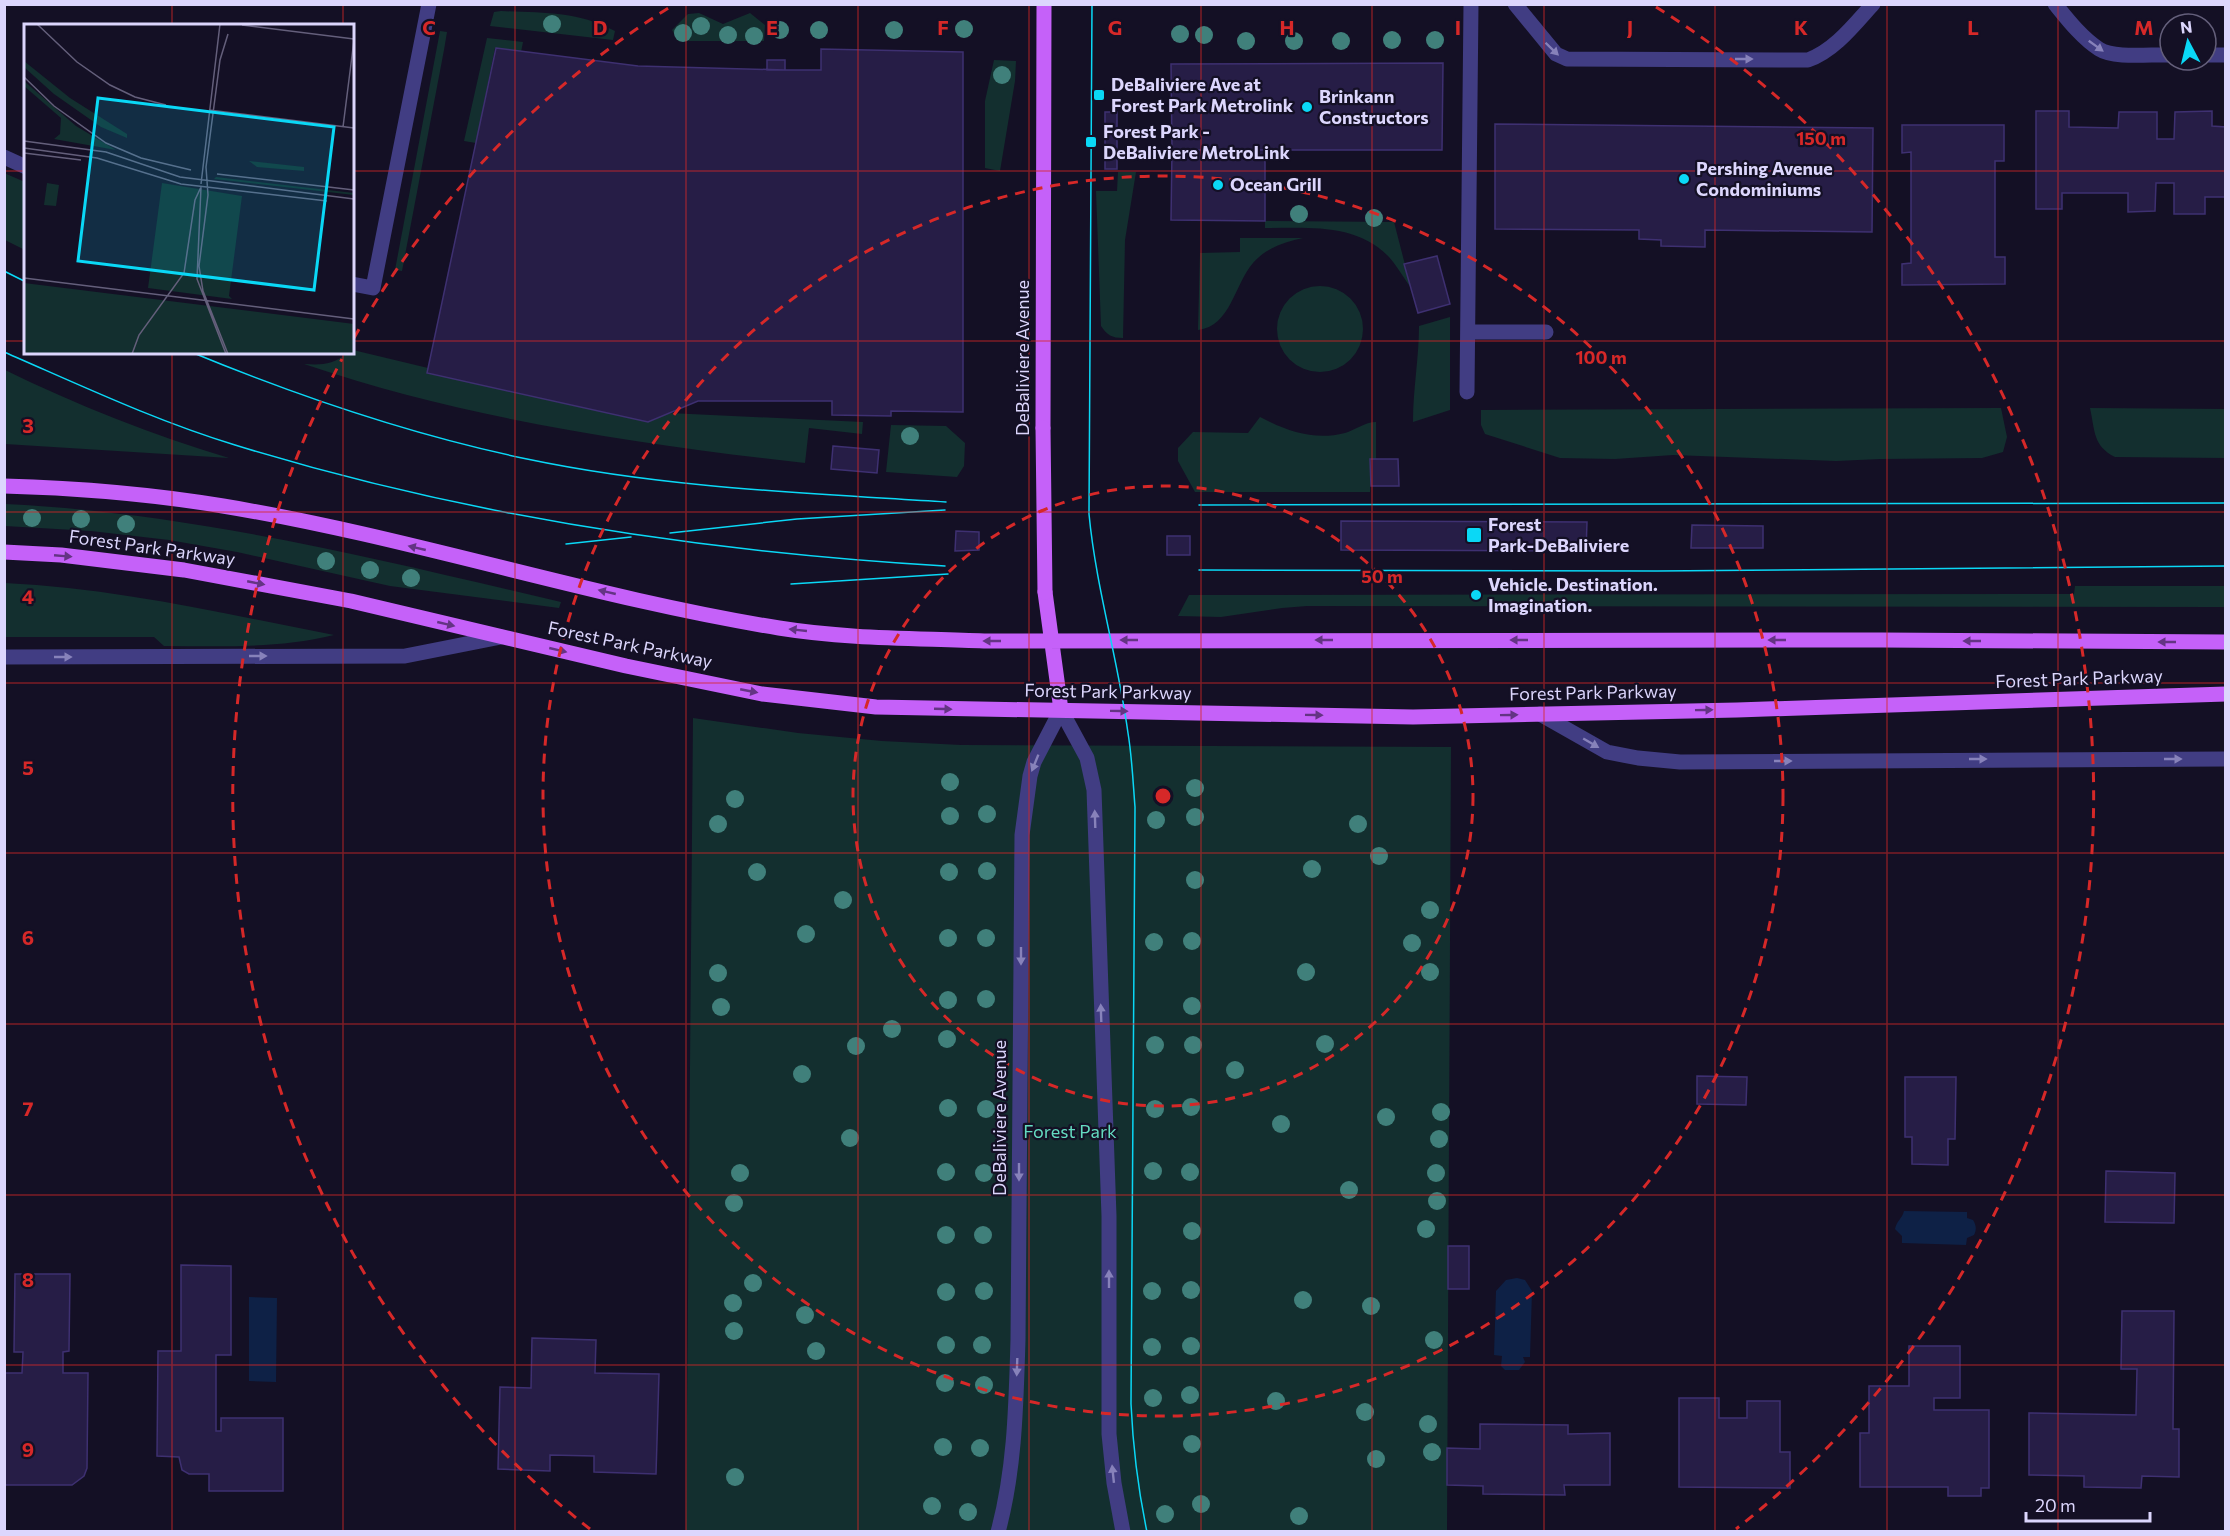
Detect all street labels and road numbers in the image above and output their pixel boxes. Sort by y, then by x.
street label: DeBaliviere Avenue [1011,280,1033,436]
street label: Forest Park Parkway [68,524,237,570]
street label: Forest Park Parkway [546,616,714,672]
street label: Forest Park Parkway [1995,664,2163,692]
street label: Forest Park Parkway [1024,679,1192,703]
street label: Forest Park Parkway [1509,680,1677,704]
street label: DeBaliviere Avenue [988,1040,1010,1196]

